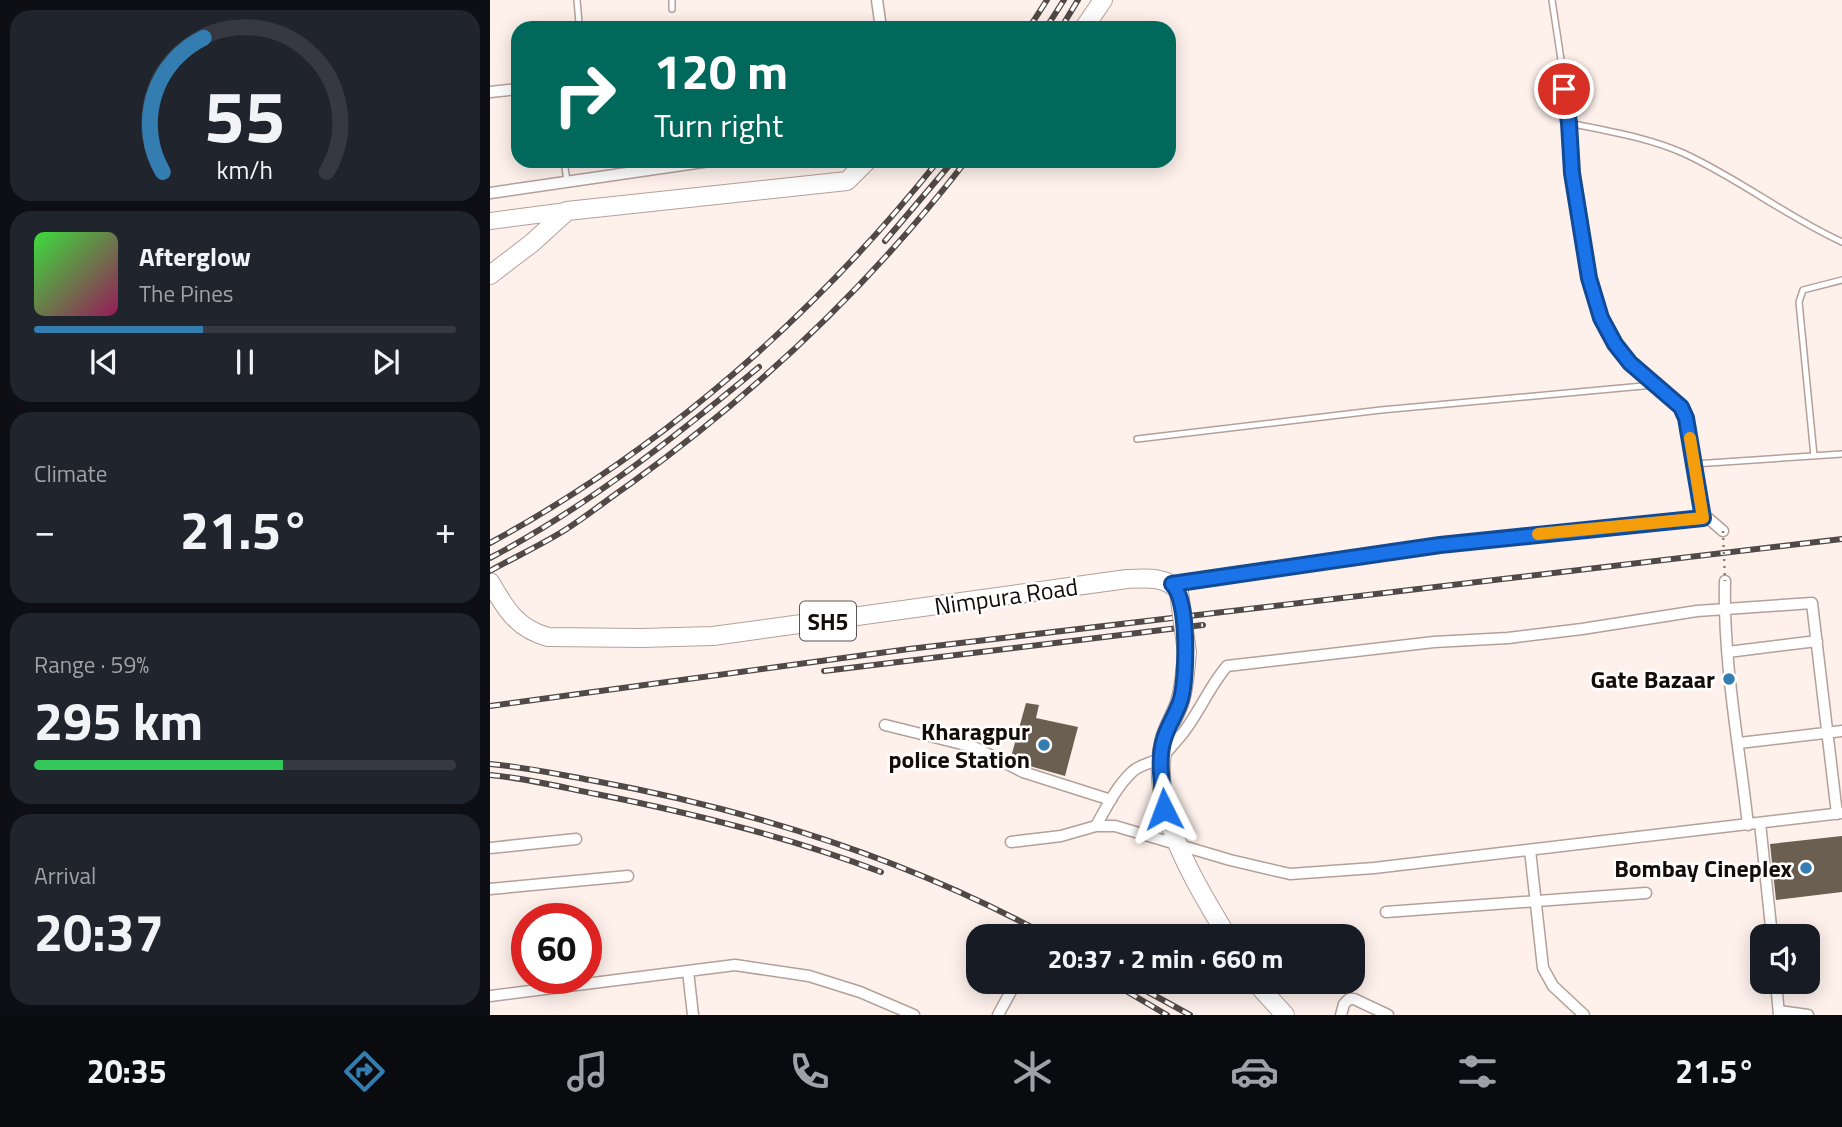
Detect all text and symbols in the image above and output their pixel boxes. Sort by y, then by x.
text: 120 m [654,33,788,108]
icon: right [539,49,630,140]
pin [1534,59,1594,119]
text: 55 [204,60,286,170]
icon: arrive [1545,70,1583,108]
text: Turn right [654,101,783,149]
text: km/h [217,150,273,188]
text: Afterglow [139,237,251,276]
text: The Pines [139,276,233,311]
icon: previous [85,343,123,381]
icon: pause [226,343,264,381]
icon: next [367,343,405,381]
text: Climate [34,456,107,491]
text: 21.5° [180,490,310,569]
text: − [34,501,55,559]
text: + [435,501,456,559]
street label: Nimpura Road [932,568,1080,624]
road number: SH5 [800,601,856,640]
text: Range · 59% [34,647,149,682]
place label: Gate Bazaar [1591,661,1715,697]
marker: Gate Bazaar [1721,671,1737,687]
text: 295 km [34,681,203,760]
place label: Kharagpur police Station [888,713,1030,777]
marker: Kharagpur police Station [1036,737,1052,753]
position arrow [1127,772,1201,846]
place label: Bombay Cineplex [1614,850,1793,886]
text: Arrival [34,858,96,893]
marker: Bombay Cineplex [1798,860,1814,876]
text: 20:37 [34,892,164,971]
speed limit sign: 60 [511,903,602,994]
map controls [1750,924,1820,994]
button: sound [1750,924,1820,994]
text: 20:37 · 2 min · 660 m [1048,939,1283,978]
text: 20:35 [87,1047,167,1095]
icon: directions [340,1047,389,1096]
icon: music [563,1047,612,1096]
icon: phone [785,1047,834,1096]
icon: climate [1008,1047,1057,1096]
icon: car [1230,1047,1279,1096]
icon: filters [1453,1047,1502,1096]
text: 21.5° [1675,1047,1755,1095]

